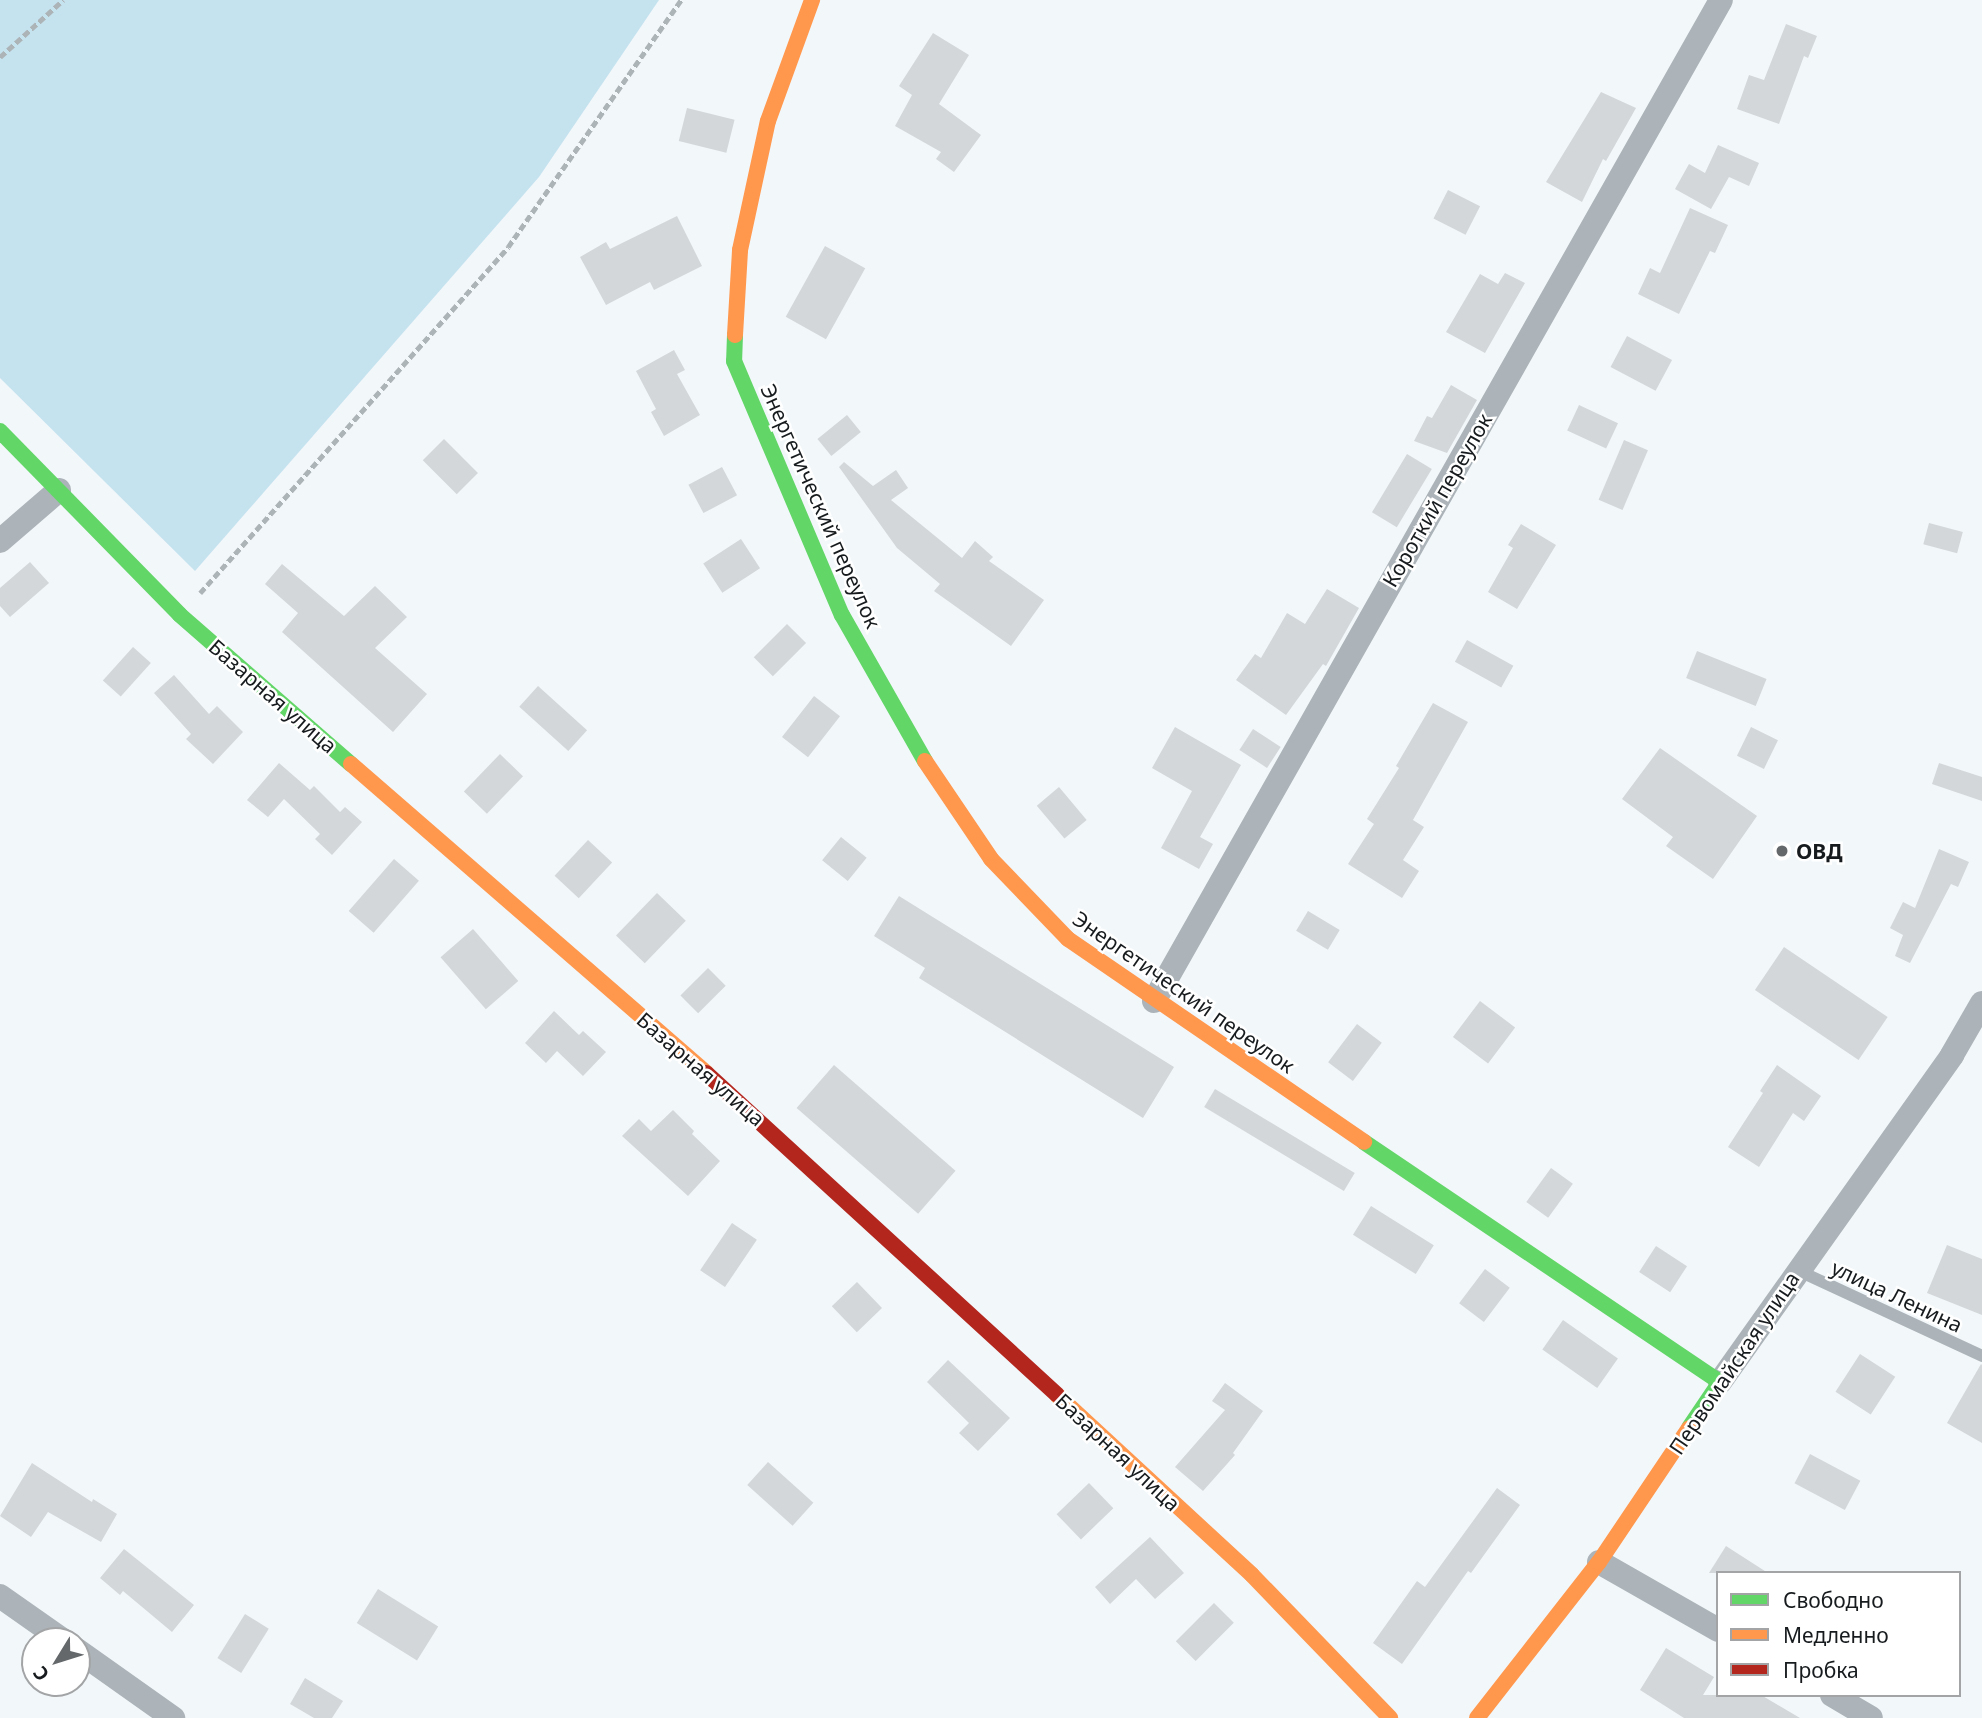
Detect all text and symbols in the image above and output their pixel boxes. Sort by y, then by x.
street label: Энергетический переулок [756,380,886,632]
street label: Короткий переулок [1377,409,1497,591]
street label: Базарная улица [204,634,342,758]
place label: ОВД [1796,838,1843,864]
marker: ОВД [1774,843,1790,859]
street label: Энергетический переулок [1068,906,1300,1078]
street label: Базарная улица [632,1007,770,1131]
street label: улица Ленина [1827,1255,1967,1337]
street label: Первомайская улица [1664,1267,1804,1459]
street label: Базарная улица [1051,1388,1185,1516]
legend [1716,1571,1961,1697]
text: Свободно [1783,1586,1884,1614]
text: Медленно [1783,1621,1889,1649]
north arrow [21,1627,91,1697]
text: Пробка [1783,1656,1859,1684]
text: С [27,1661,55,1687]

